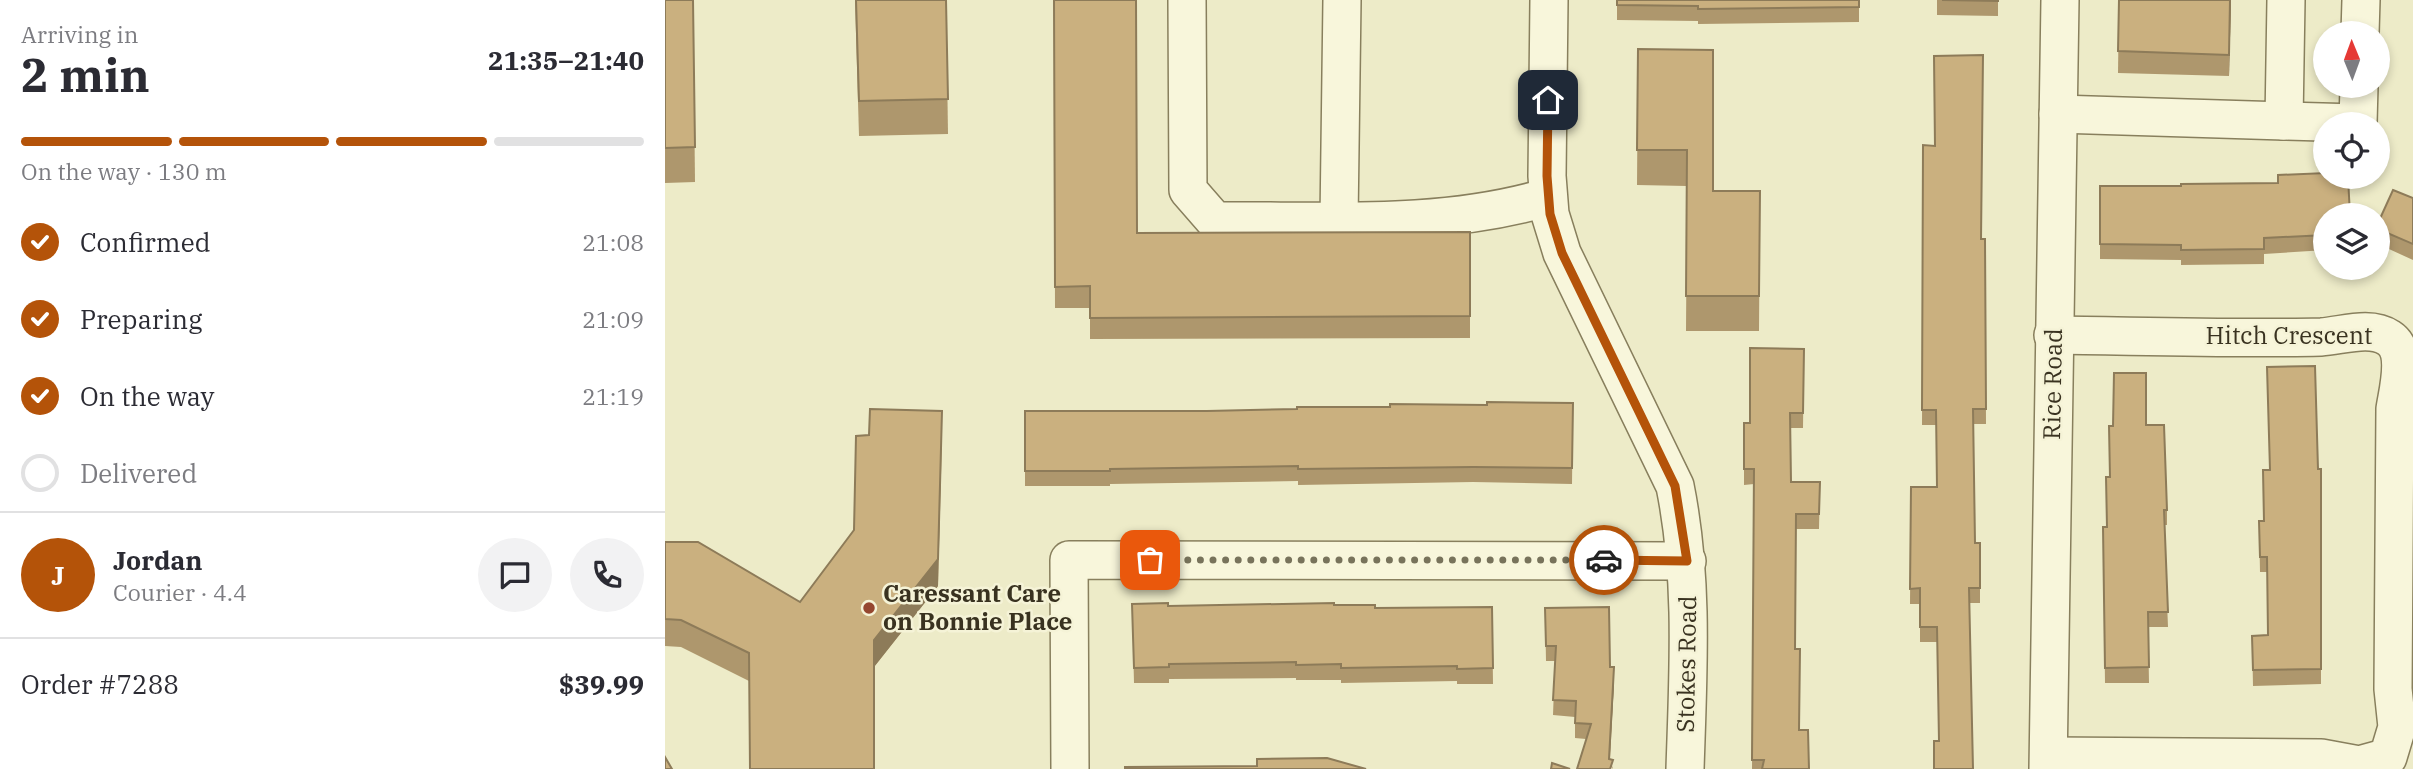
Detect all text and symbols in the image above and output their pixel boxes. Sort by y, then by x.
text: Arriving in [21,19,138,49]
north arrow [2313,21,2391,98]
map controls [2313,21,2390,280]
text: 21:35–21:40 [488,43,644,77]
text: 2 min [21,45,150,105]
pin [1518,70,1578,130]
icon: home [1529,81,1567,119]
button: locate [2313,112,2390,189]
text: On the way · 130 m [21,156,227,186]
button: layers [2313,203,2390,280]
icon: check [21,223,59,261]
text: Confirmed [80,225,211,259]
text: 21:08 [582,227,644,257]
icon: check [21,300,59,338]
text: Preparing [80,302,202,336]
text: 21:09 [582,304,644,334]
street label: Hitch Crescent [2205,319,2373,351]
street label: Rice Road [2035,328,2069,440]
icon: check [21,377,59,415]
text: On the way [80,379,214,413]
text: 21:19 [582,381,644,411]
text: Delivered [80,456,197,490]
courier [1569,525,1639,595]
pin [1120,530,1180,590]
button: chat [478,538,552,612]
button: phone [570,538,644,612]
icon: bag [1131,541,1169,579]
icon: car [1585,541,1623,579]
text: Jordan [113,543,203,577]
text: J [51,558,65,592]
text: Courier · 4.4 [113,577,247,607]
place label: Caressant Care on Bonnie Place [883,577,1072,637]
street label: Stokes Road [1669,595,1703,733]
marker: Caressant Care on Bonnie Place [861,600,877,616]
text: Order #7288 [21,667,179,701]
text: $39.99 [559,667,644,701]

